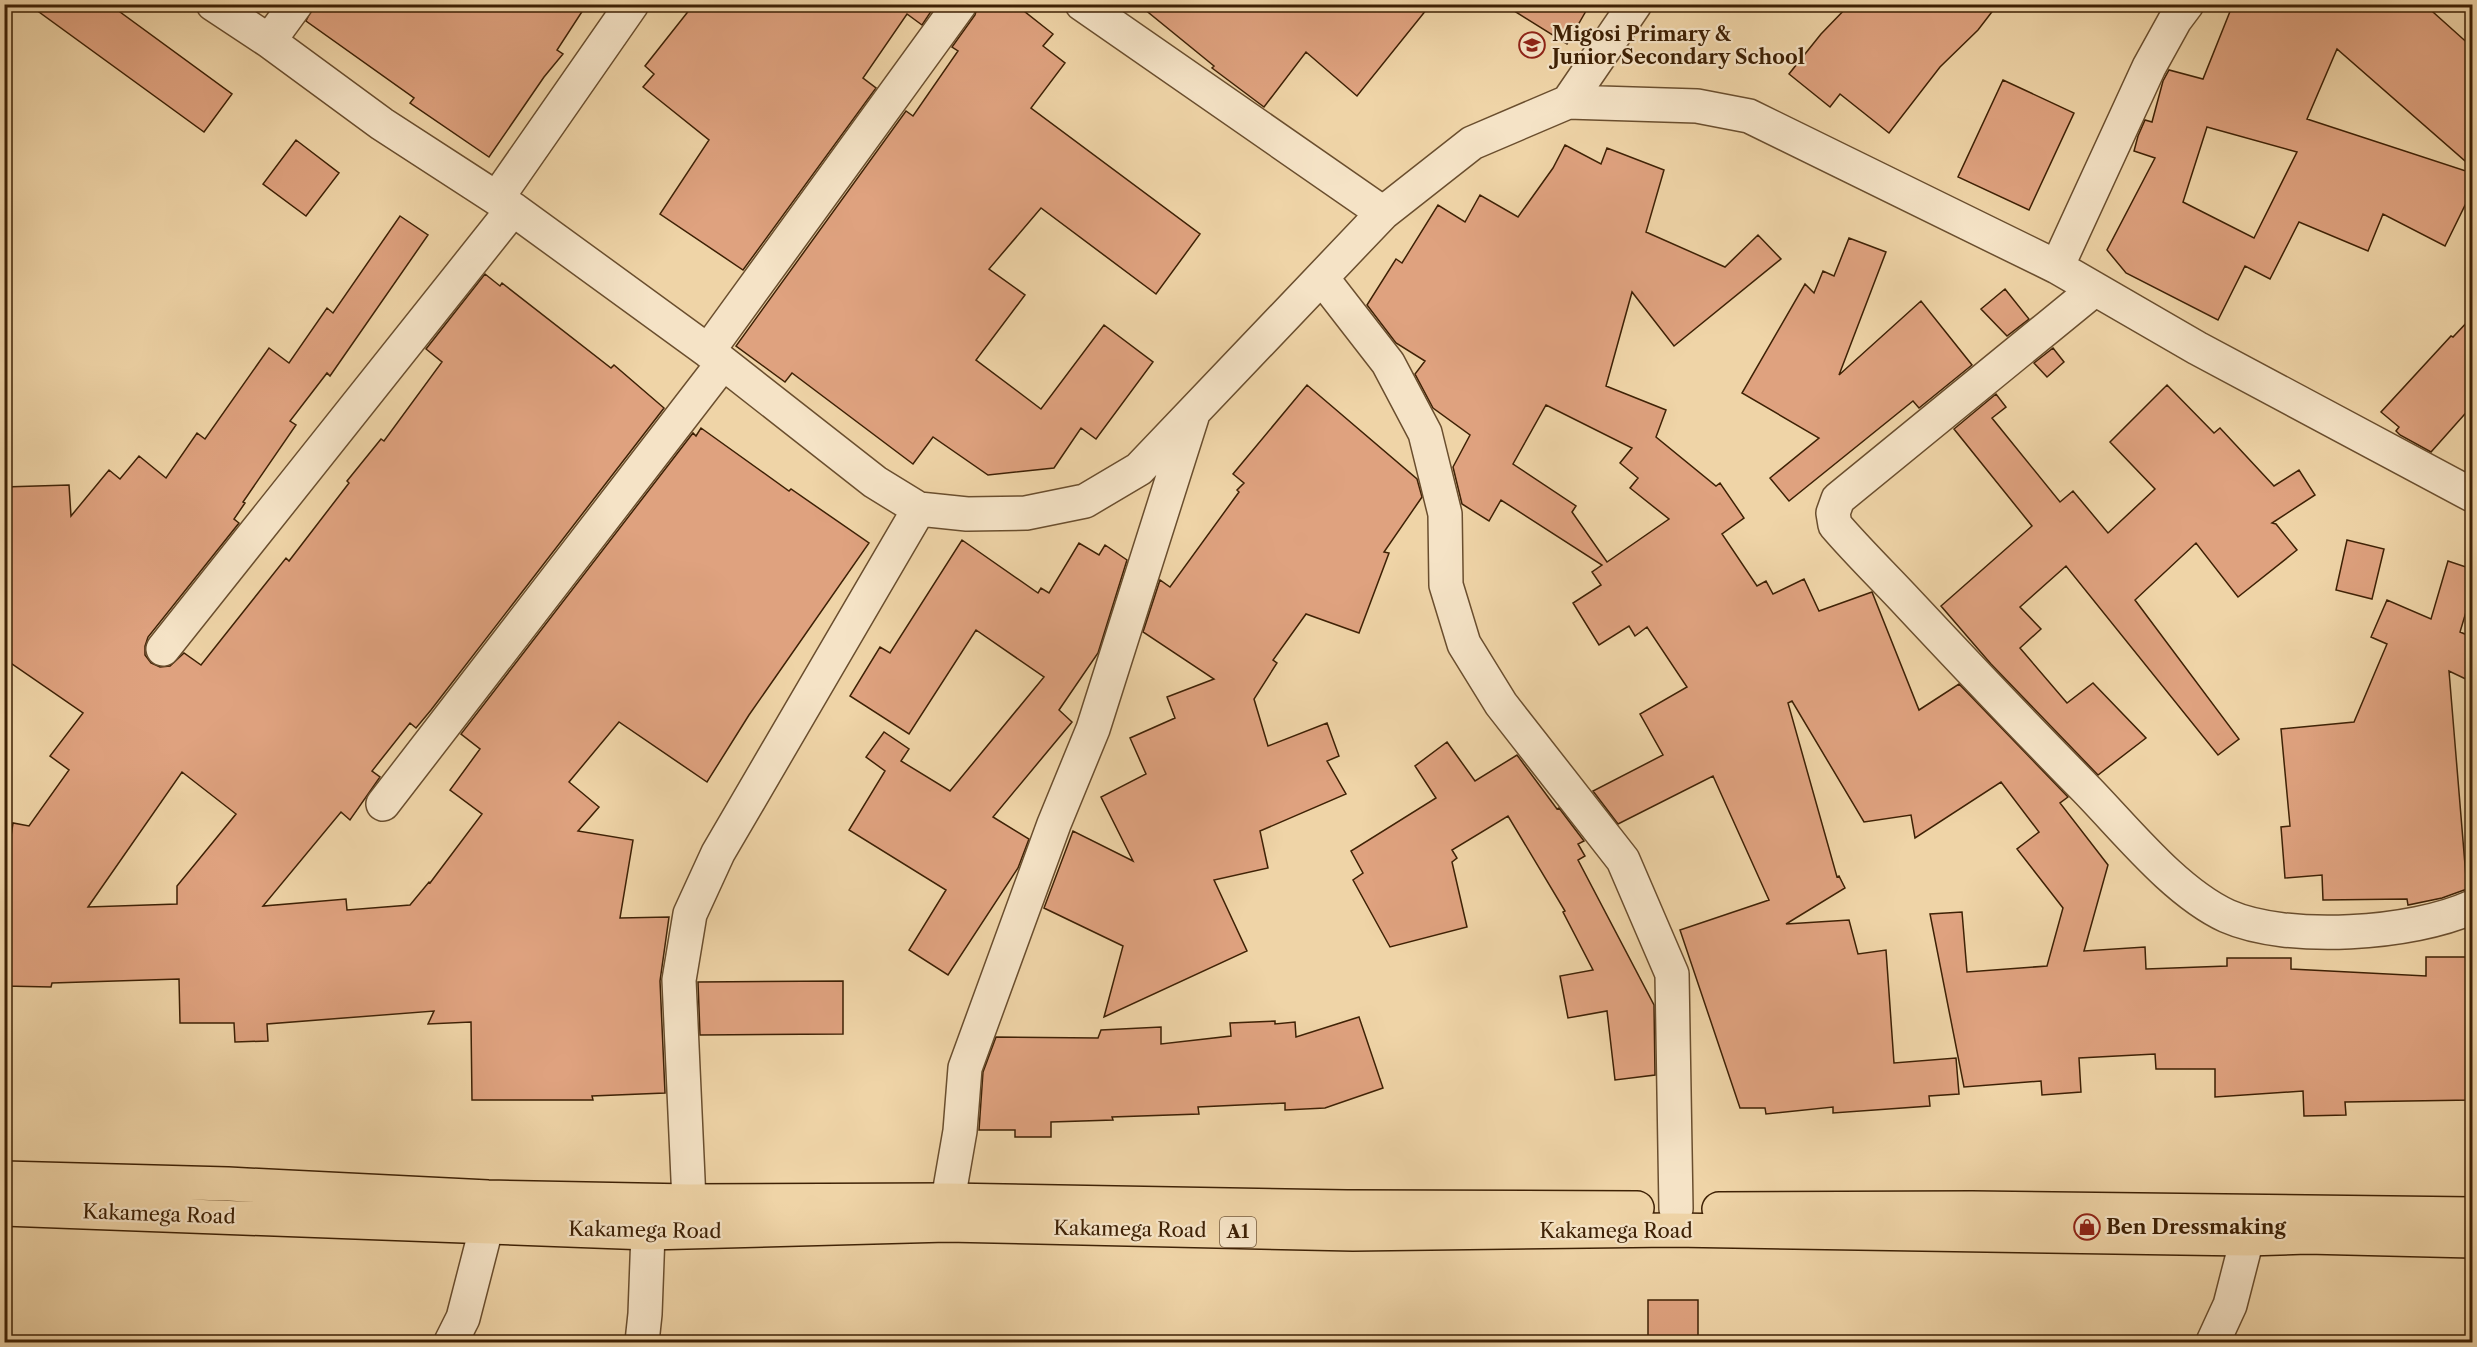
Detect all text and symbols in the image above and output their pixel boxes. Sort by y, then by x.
place label: Migosi Primary & Junior Secondary School [1548,22,1805,69]
school or university icon: Migosi Primary & Junior Secondary School [1517,30,1547,60]
street label: Kakamega Road [82,1199,236,1229]
shop icon: Ben Dressmaking [2072,1212,2102,1242]
place label: Ben Dressmaking [2106,1215,2286,1239]
street label: Kakamega Road [1053,1216,1207,1242]
street label: Kakamega Road [568,1217,722,1243]
road number: A1 [1220,1217,1256,1247]
street label: Kakamega Road [1539,1219,1693,1243]

